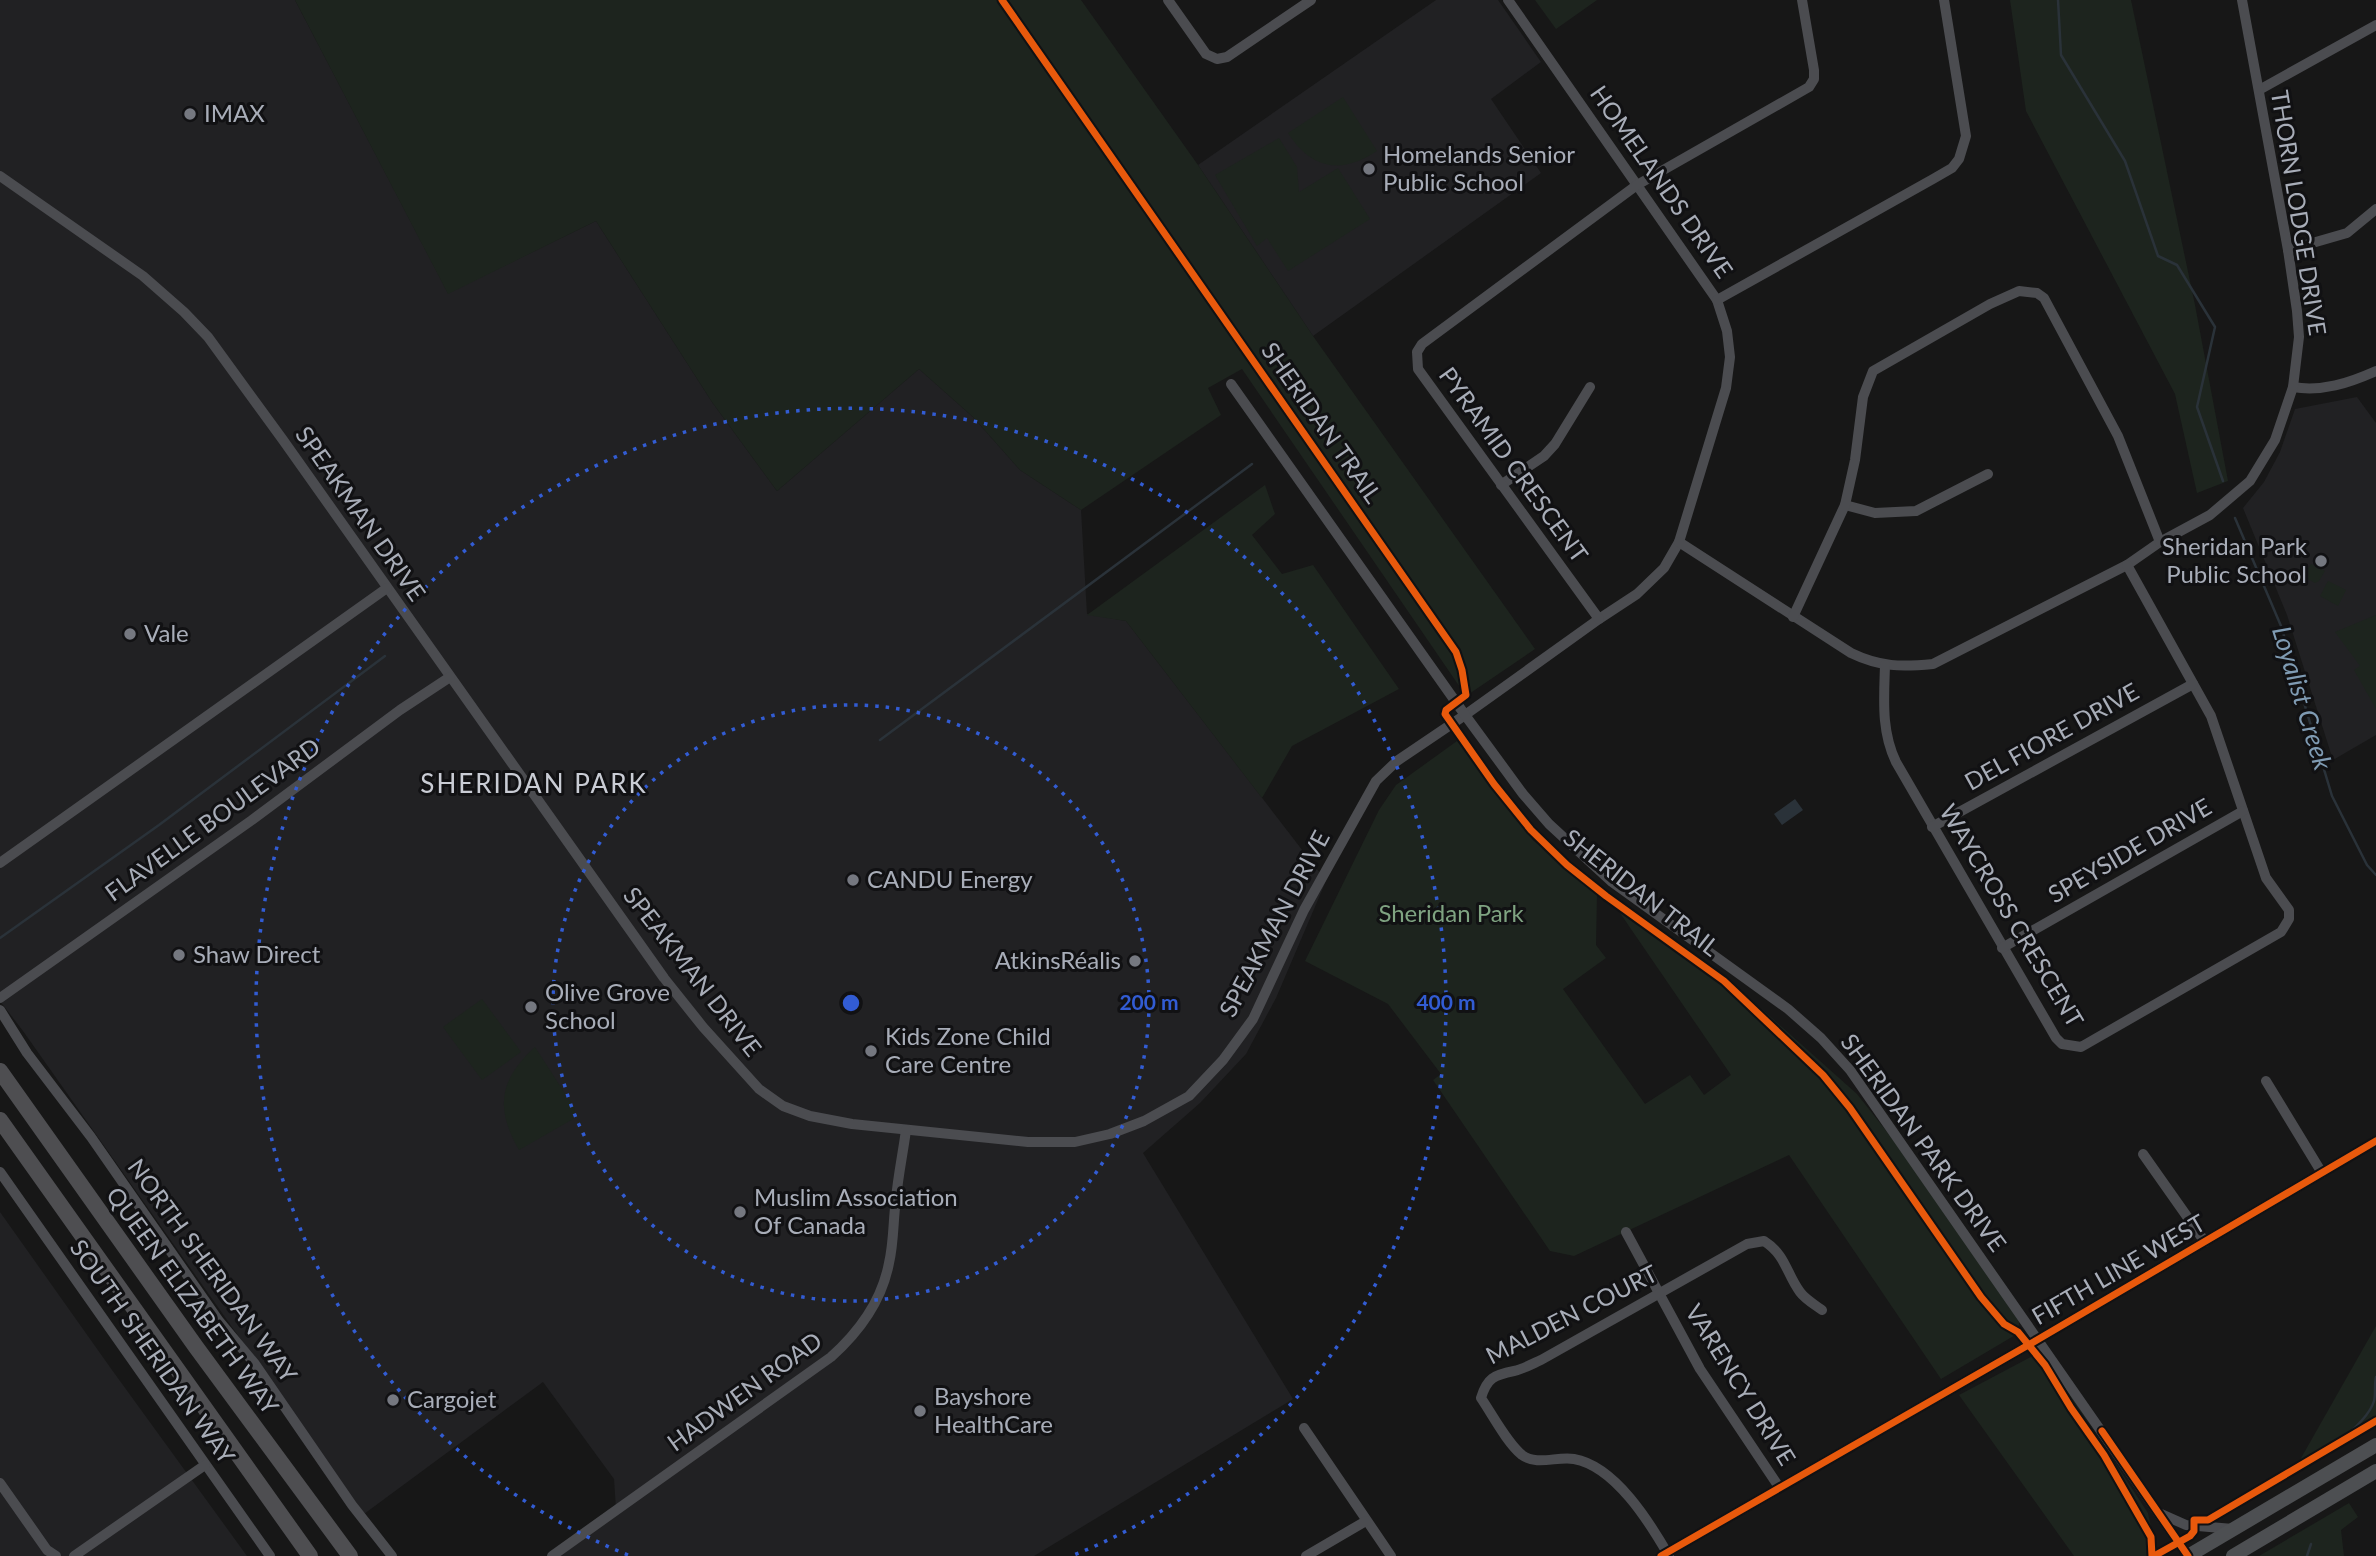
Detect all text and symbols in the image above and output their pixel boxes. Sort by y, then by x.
street label: HOMELANDS DRIVE [1585,79,1740,283]
street label: THORN LODGE DRIVE [2266,88,2333,337]
place label: IMAX [204,98,265,127]
marker: IMAX [182,106,198,122]
place label: Homelands Senior Public School [1383,139,1575,196]
marker: Homelands Senior Public School [1361,161,1377,177]
street label: SHERIDAN TRAIL [1256,336,1388,508]
street label: PYRAMID CRESCENT [1434,361,1595,567]
street label: SPEAKMAN DRIVE [290,420,432,606]
place label: Sheridan Park Public School [2162,531,2308,588]
marker: Sheridan Park Public School [2313,553,2329,569]
place label: Vale [144,618,189,647]
water label: Loyalist Creek [2266,622,2340,774]
marker: Vale [122,626,138,642]
street label: DEL FIORE DRIVE [1959,676,2143,796]
street label: FLAVELLE BOULEVARD [99,731,325,907]
district label: SHERIDAN PARK [420,767,648,799]
street label: SPEYSIDE DRIVE [2042,791,2216,908]
street label: WAYCROSS CRESCENT [1934,798,2090,1032]
street label: SHERIDAN TRAIL [1558,822,1725,962]
street label: SPEAKMAN DRIVE [1212,825,1335,1021]
place label: CANDU Energy [867,864,1033,893]
marker: CANDU Energy [845,872,861,888]
street label: SPEAKMAN DRIVE [618,881,768,1061]
park label: Sheridan Park [1378,898,1524,927]
place label: Shaw Direct [193,939,321,968]
place label: AtkinsRéalis [995,945,1121,974]
marker: Shaw Direct [171,947,187,963]
marker: AtkinsRéalis [1127,953,1143,969]
place label: Olive Grove School [545,977,670,1034]
text: 200 m [1119,989,1179,1014]
text: 400 m [1416,989,1476,1014]
centre of rings [839,991,863,1015]
marker: Olive Grove School [523,999,539,1015]
place label: Kids Zone Child Care Centre [885,1021,1051,1078]
street label: SHERIDAN PARK DRIVE [1835,1028,2013,1257]
marker: Kids Zone Child Care Centre [863,1043,879,1059]
street label: NORTH SHERIDAN WAY [122,1153,304,1388]
street label: QUEEN ELIZABETH WAY [101,1181,285,1419]
place label: Muslim Association Of Canada [754,1182,958,1239]
marker: Muslim Association Of Canada [732,1204,748,1220]
street label: FIFTH LINE WEST [2026,1207,2210,1330]
street label: SOUTH SHERIDAN WAY [65,1233,242,1469]
street label: MALDEN COURT [1481,1258,1662,1369]
street label: VARENCY DRIVE [1680,1298,1803,1470]
street label: HADWEN ROAD [661,1325,827,1457]
place label: Bayshore HealthCare [934,1381,1053,1438]
place label: Cargojet [407,1384,497,1413]
marker: Cargojet [385,1392,401,1408]
marker: Bayshore HealthCare [912,1403,928,1419]

